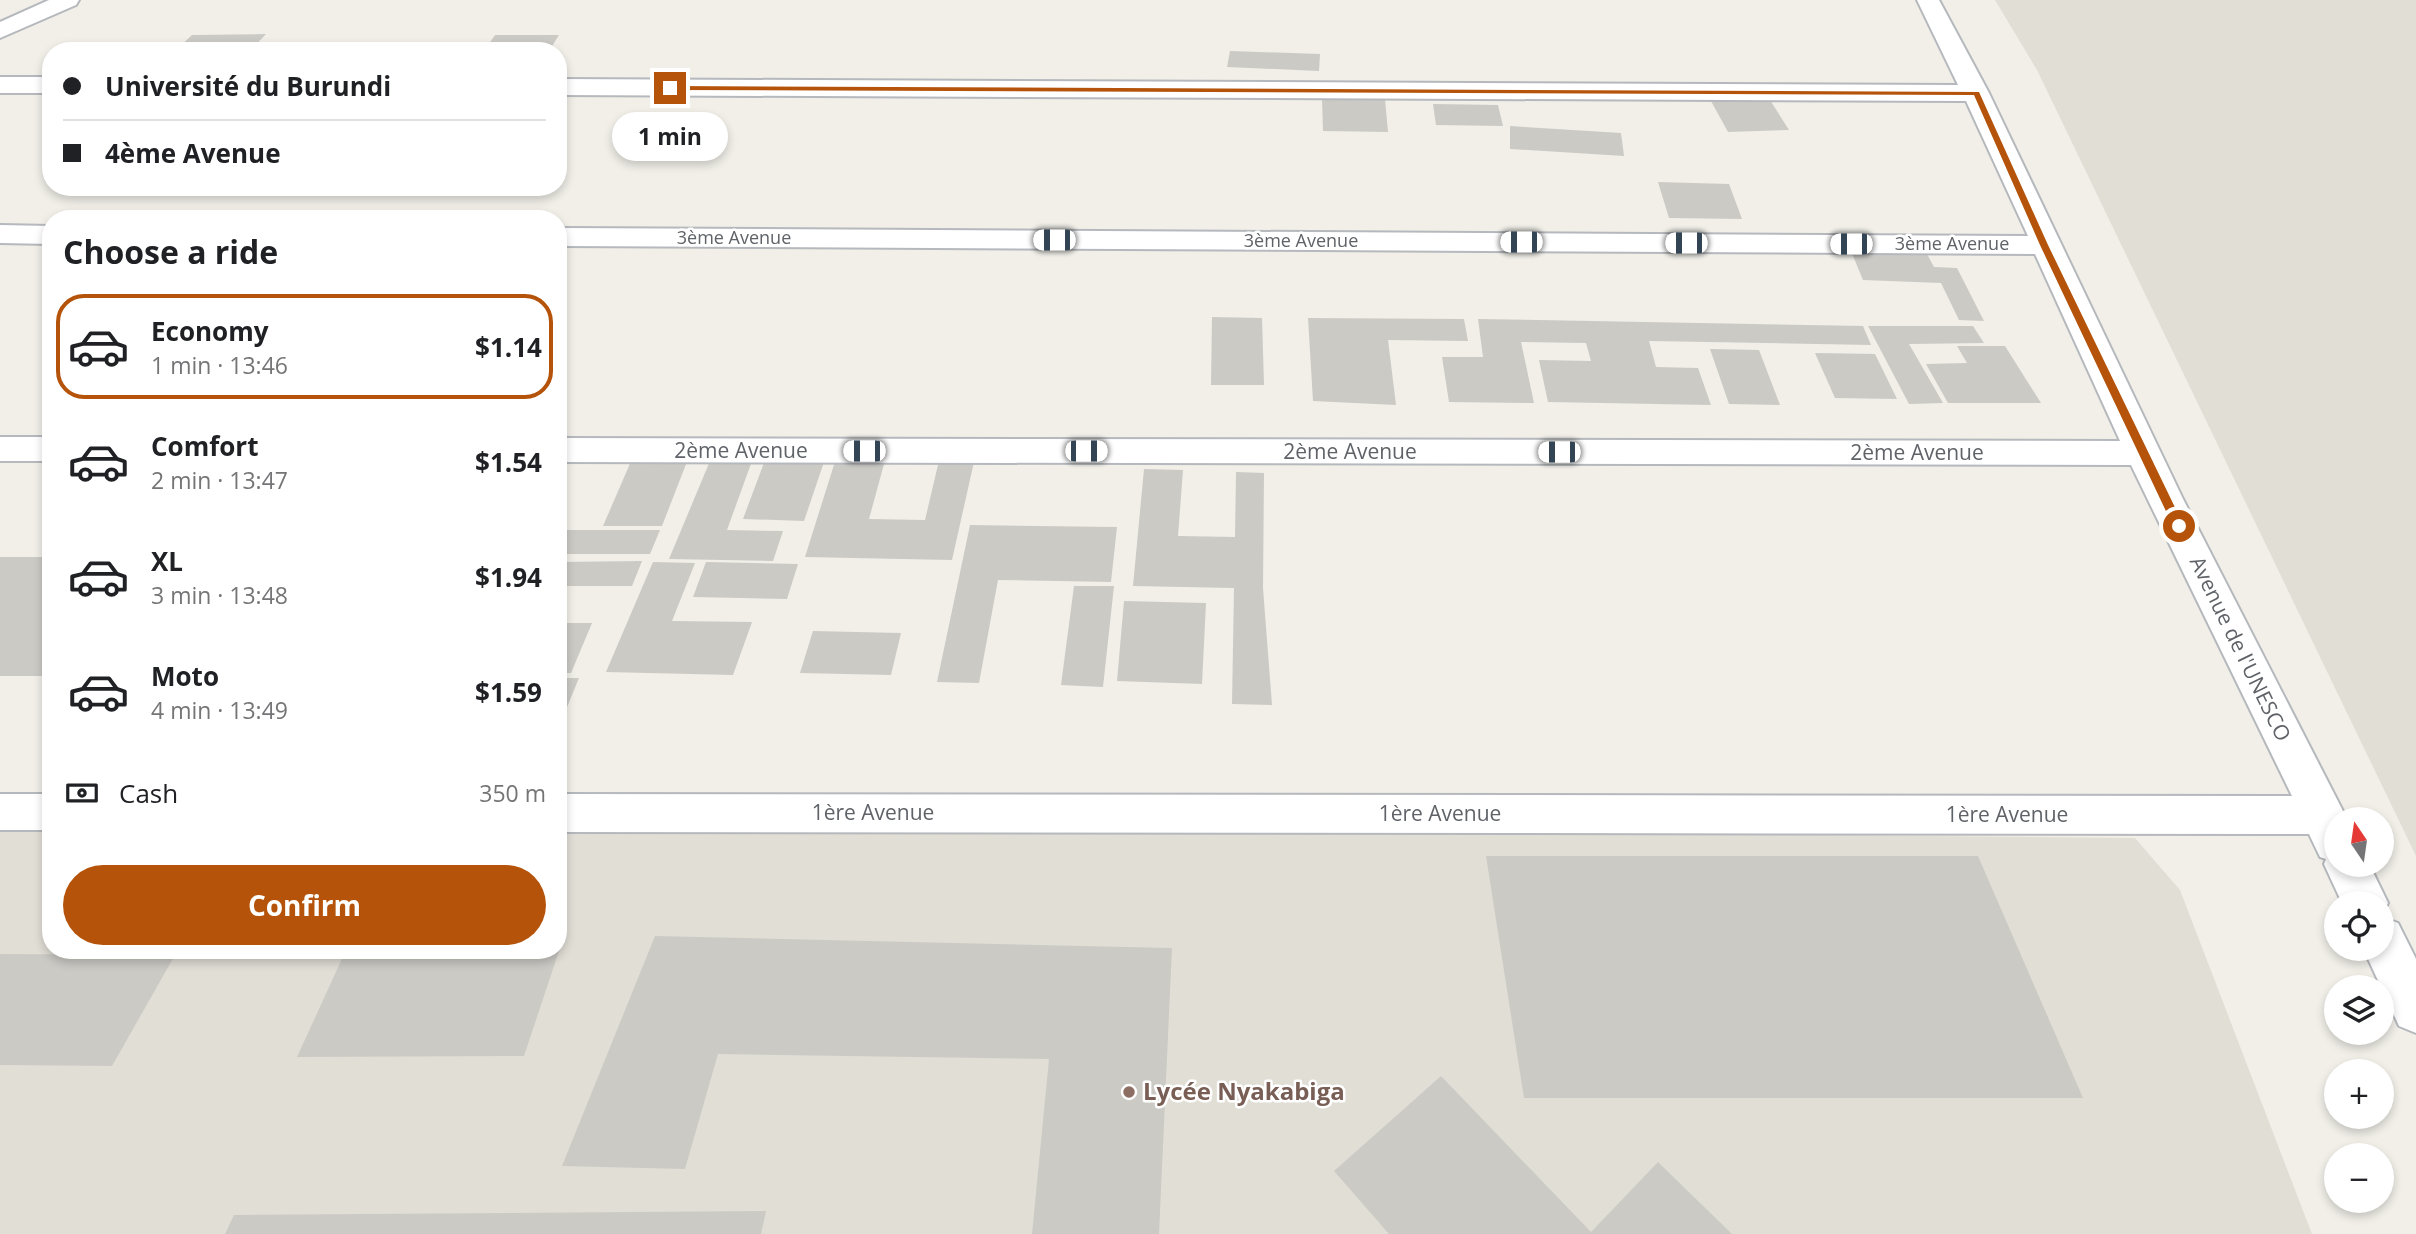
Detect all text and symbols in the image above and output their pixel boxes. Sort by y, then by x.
text: Université du Burundi [105,68,391,104]
route end [654,72,686,104]
callout: 1 min [612,112,728,162]
text: 1 min [638,120,702,152]
text: 4ème Avenue [105,135,281,171]
street label: 3ème Avenue [677,225,791,249]
street label: 3ème Avenue [1244,228,1358,252]
text: Choose a ride [63,230,278,273]
car [1034,230,1076,251]
street label: 3ème Avenue [1895,231,2009,255]
car [1501,232,1543,253]
car [1666,233,1708,254]
car [1831,234,1873,255]
text: Economy [151,313,269,349]
icon: car [67,315,130,378]
text: $1.14 [475,329,542,365]
text: 1 min · 13:46 [151,349,288,381]
text: Comfort [151,428,258,464]
icon: car [67,430,130,493]
street label: 2ème Avenue [674,436,808,464]
street label: 2ème Avenue [1283,437,1417,465]
street label: 2ème Avenue [1850,438,1984,466]
car [844,441,886,462]
car [1066,441,1108,462]
car [1539,442,1581,463]
text: $1.54 [475,444,542,480]
text: 2 min · 13:47 [151,464,288,496]
route start [2163,510,2195,542]
text: XL [151,543,183,579]
icon: car [67,545,130,608]
street label: Avenue de l'UNESCO [2184,551,2298,746]
text: $1.94 [475,559,542,595]
text: 3 min · 13:48 [151,579,288,611]
text: Moto [151,658,219,694]
icon: car [67,660,130,723]
text: $1.59 [475,674,542,710]
text: 4 min · 13:49 [151,694,288,726]
icon: cash [63,774,101,812]
text: Cash [119,775,178,811]
text: 350 m [479,777,546,809]
street label: 1ère Avenue [812,798,934,826]
street label: 1ère Avenue [1379,799,1501,827]
street label: 1ère Avenue [1946,800,2068,828]
north arrow [2324,807,2394,877]
map controls [2324,807,2394,1213]
button: Confirm [63,865,546,945]
button: locate [2324,891,2394,961]
button: layers [2324,975,2394,1045]
button: + [2324,1059,2394,1129]
place label: Lycée Nyakabiga [1143,1074,1345,1107]
marker: Lycée Nyakabiga [1121,1084,1137,1100]
button: − [2324,1143,2394,1213]

